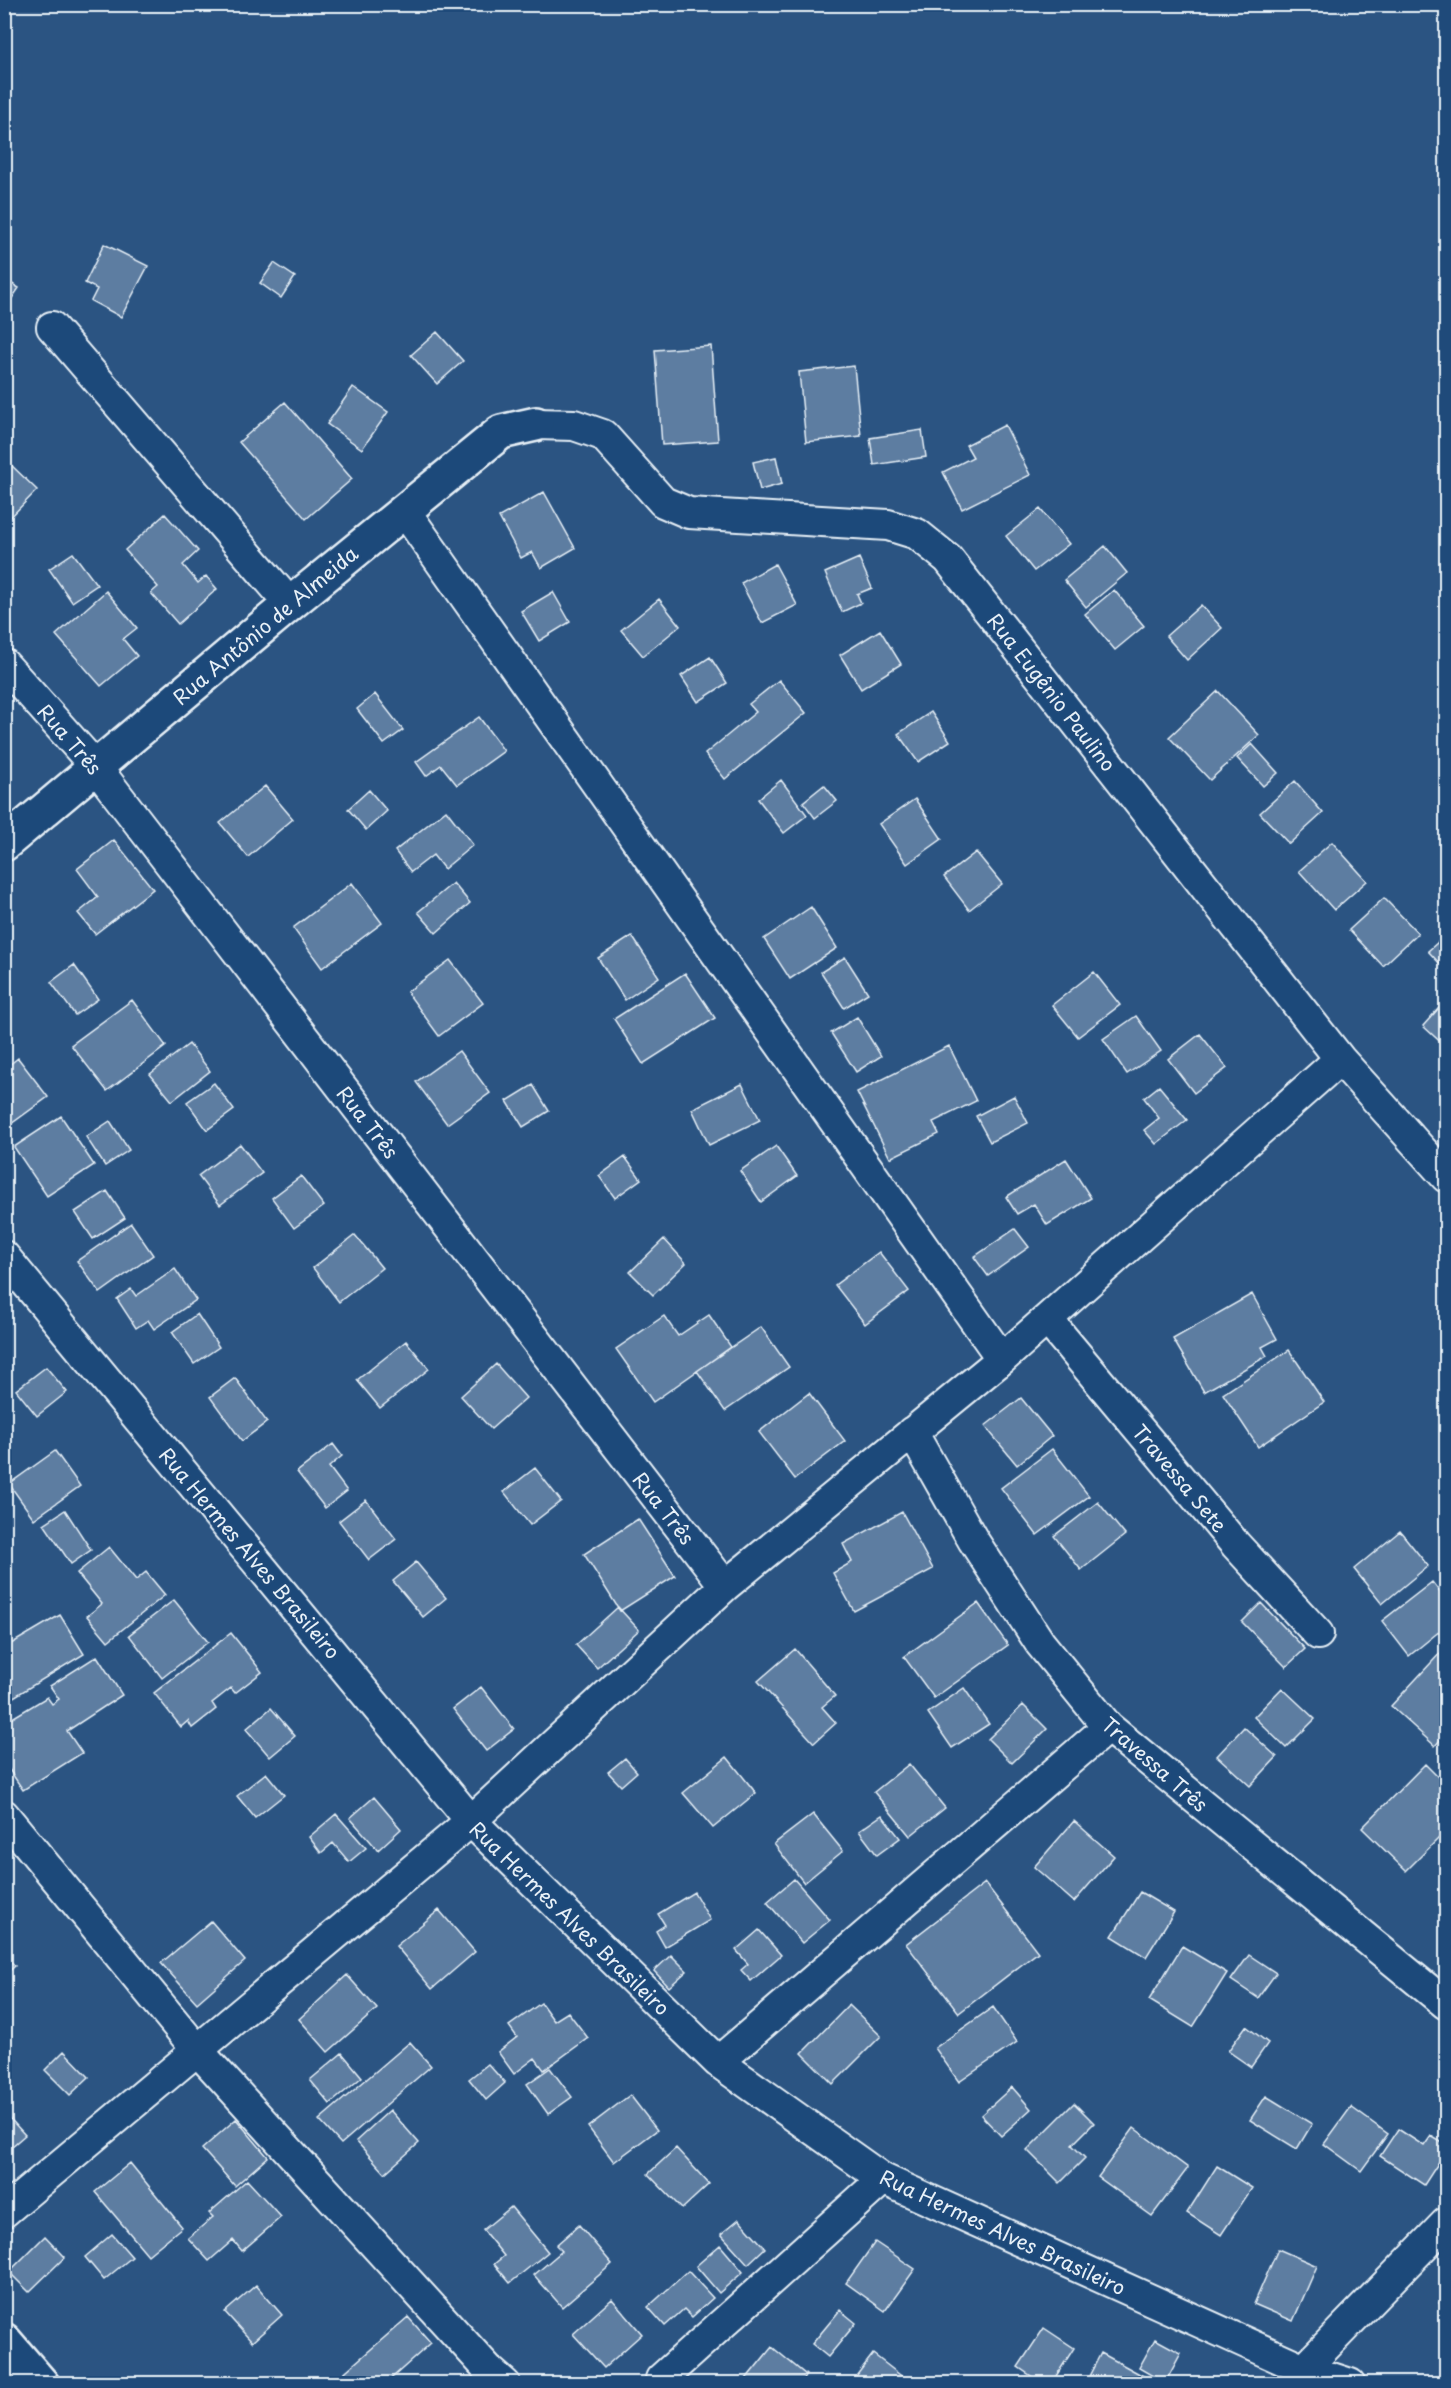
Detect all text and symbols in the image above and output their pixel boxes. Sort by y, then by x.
street label: Rua Antônio de Almeida [166,538,364,712]
street label: Rua Eugênio Paulino [981,606,1123,778]
street label: Rua Três [31,697,109,781]
street label: Rua Três [330,1079,406,1165]
street label: Travessa Sete [1126,1417,1234,1539]
street label: Rua Hermes Alves Brasileiro [152,1441,348,1665]
street label: Rua Três [626,1465,702,1551]
street label: Travessa Três [1095,1709,1215,1819]
street label: Rua Hermes Alves Brasileiro [463,1814,677,2022]
street label: Rua Hermes Alves Brasileiro [875,2162,1131,2302]

